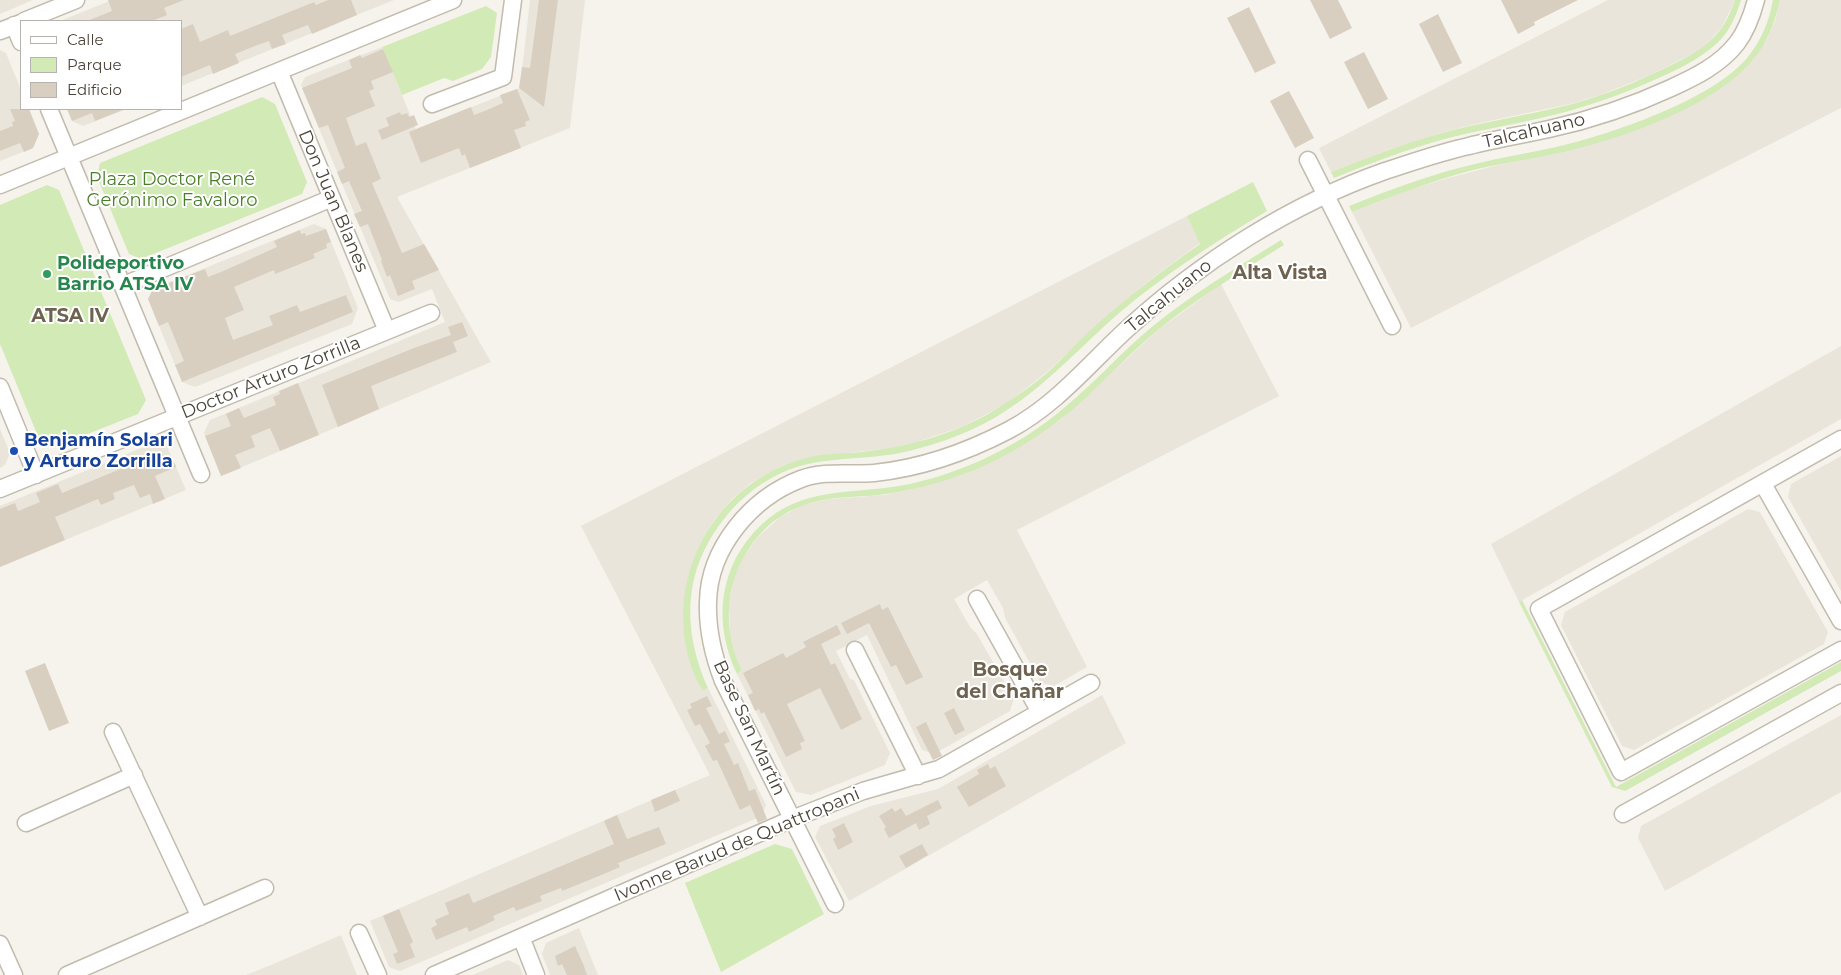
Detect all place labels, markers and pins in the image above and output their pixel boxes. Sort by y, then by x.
place label: Polideportivo Barrio ATSA IV [57,253,193,296]
marker: Polideportivo Barrio ATSA IV [41,268,53,280]
place label: Benjamín Solari y Arturo Zorrilla [24,430,173,472]
marker: Benjamín Solari y Arturo Zorrilla [8,445,20,457]

